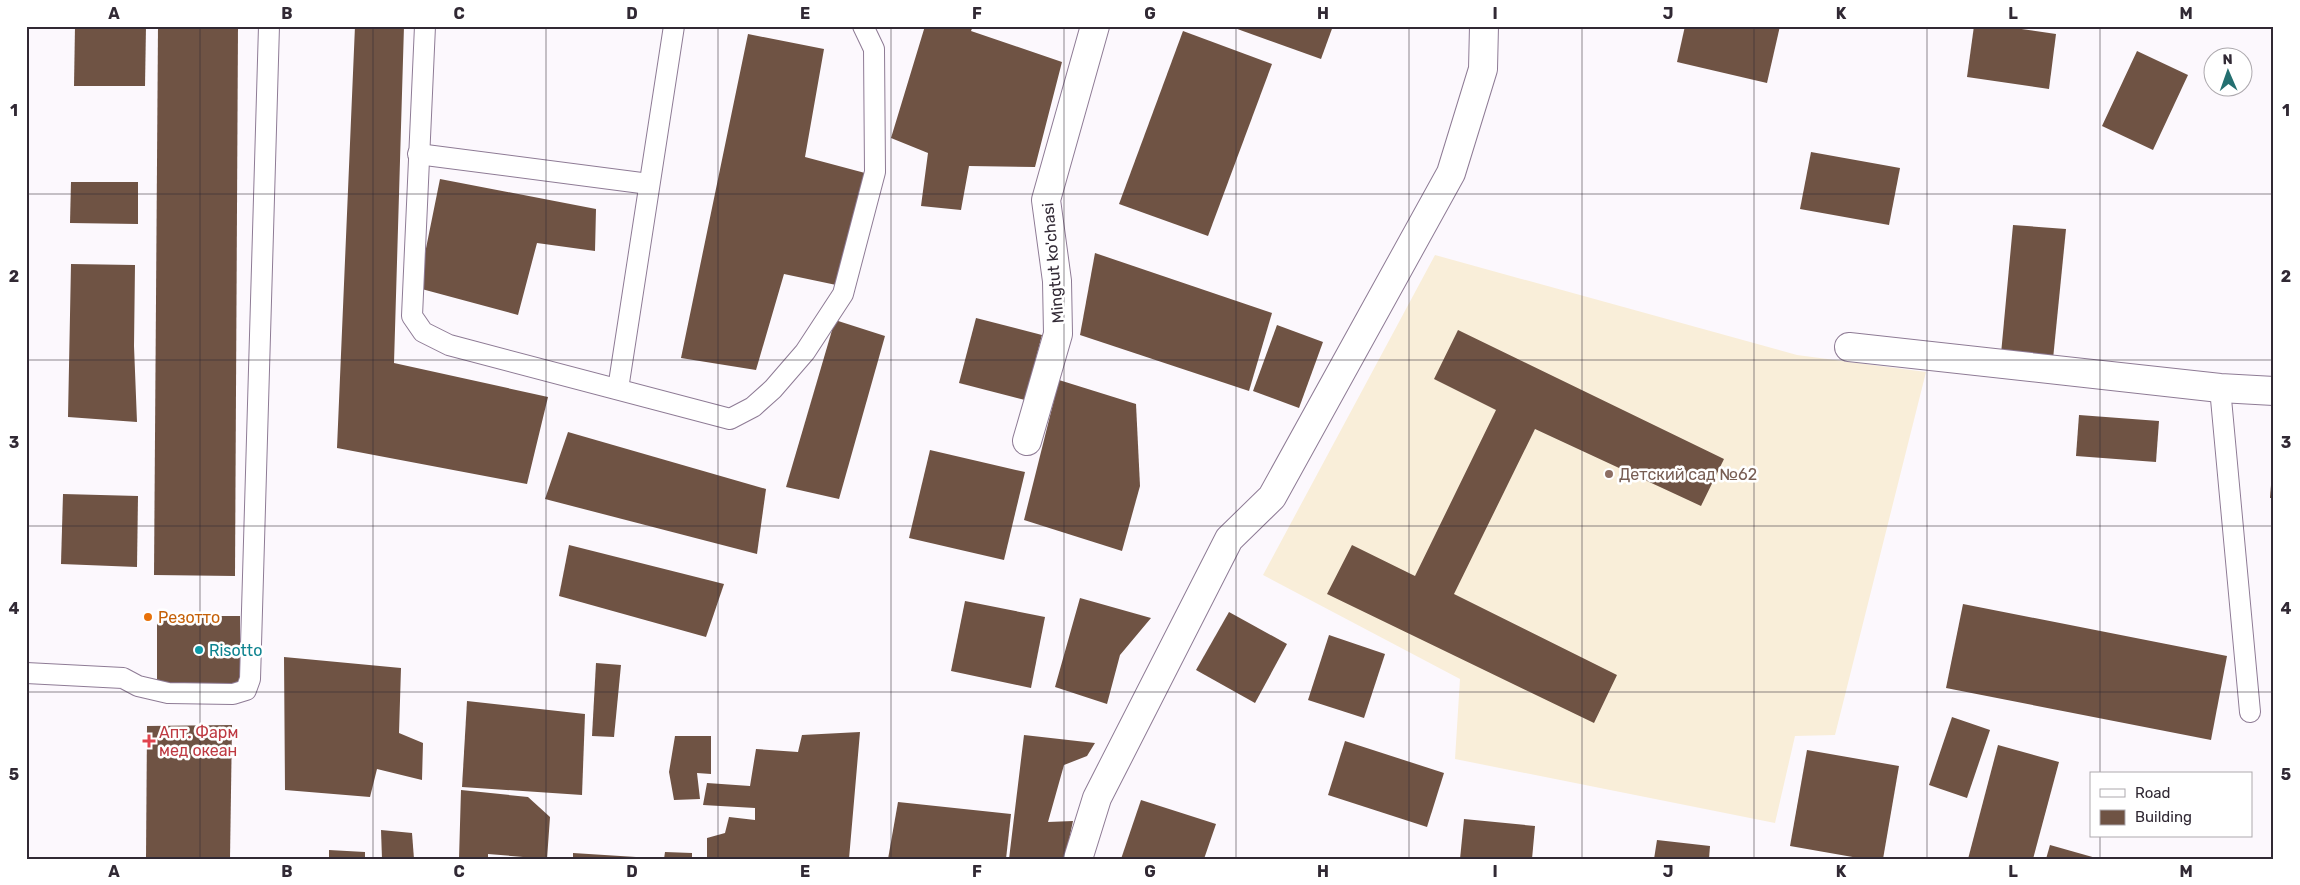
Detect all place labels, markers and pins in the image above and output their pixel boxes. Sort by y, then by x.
place label: Детский сад №62 [1619,465,1757,484]
marker: Детский сад №62 [1603,468,1615,480]
place label: Резотто [158,608,220,627]
marker: Резотто [142,611,154,623]
place label: Risotto [209,641,262,660]
marker: Risotto [193,644,205,656]
place label: Апт. Фарм мед океан [159,723,238,760]
marker: Апт. Фарм мед океан [143,735,155,747]

